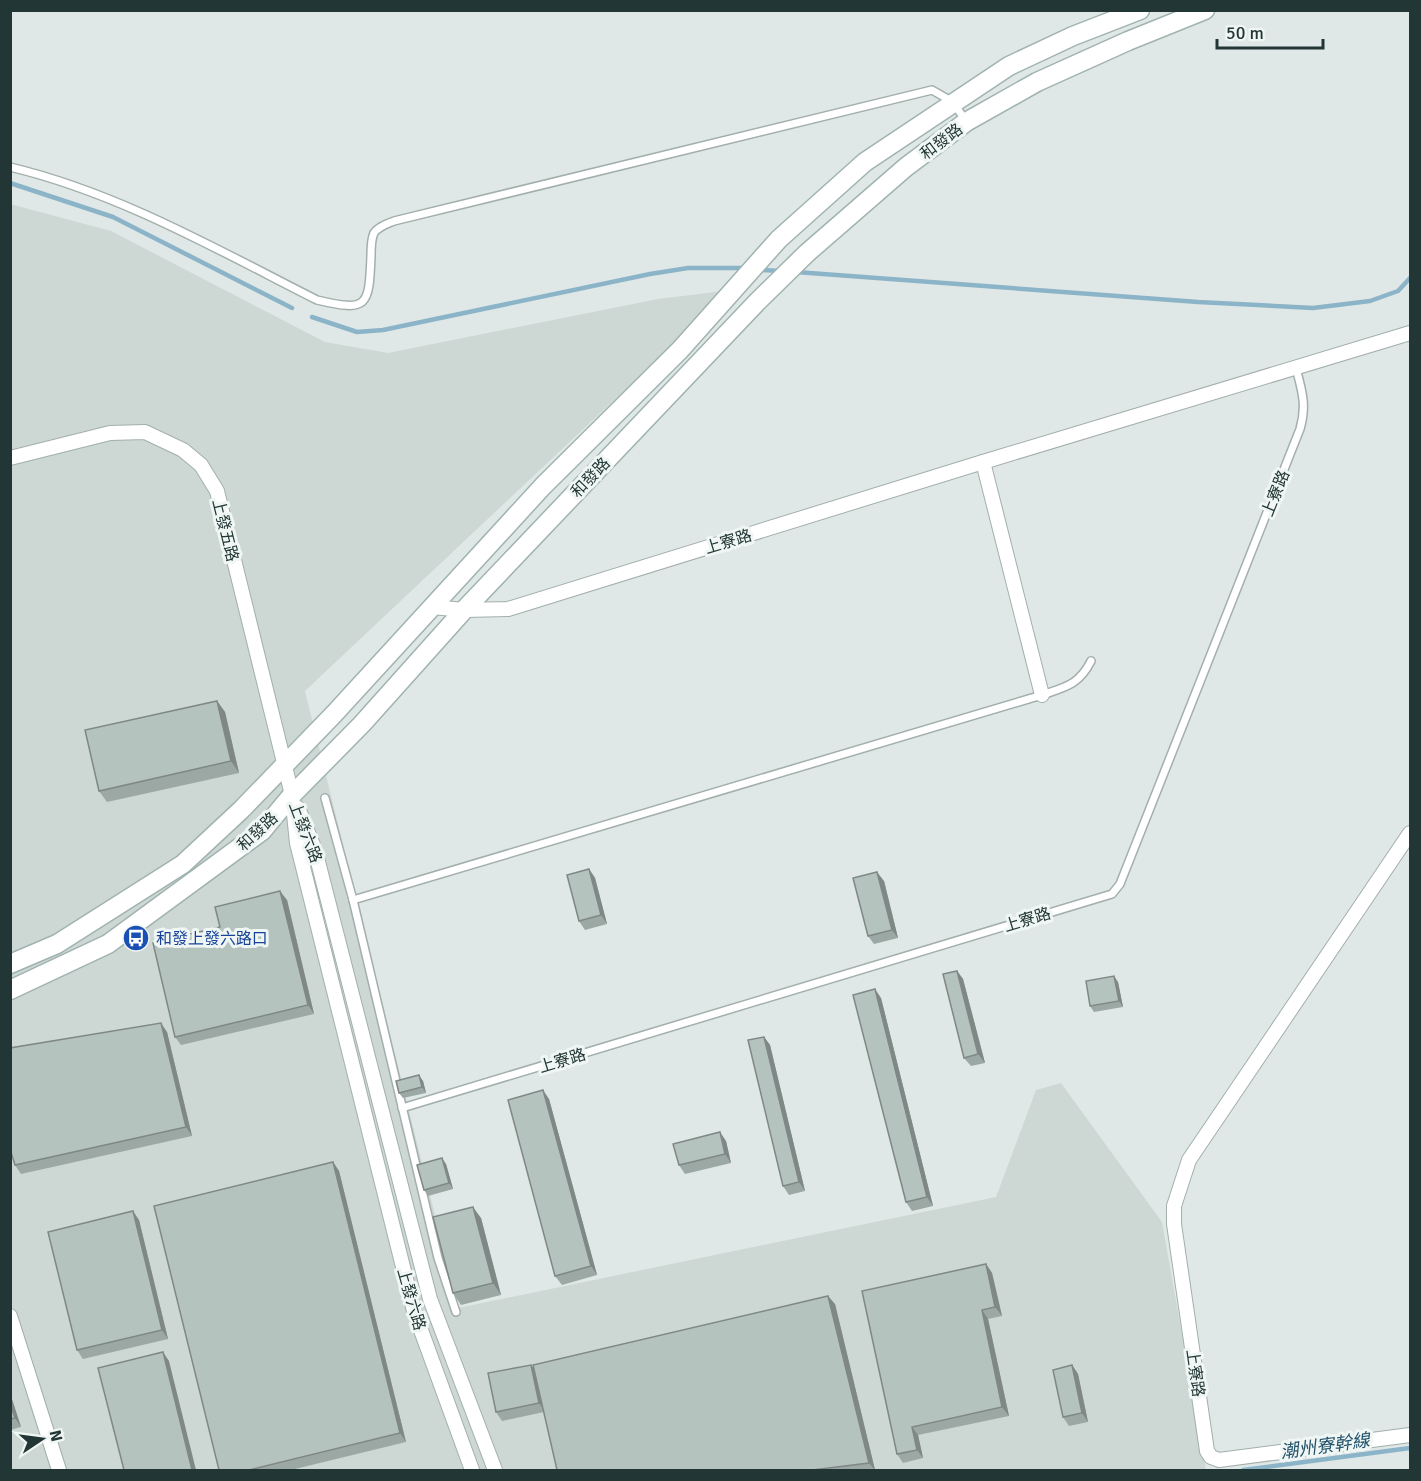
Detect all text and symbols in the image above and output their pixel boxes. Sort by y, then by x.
scale bar [1217,12,1324,50]
text: 50 m [1226,22,1264,44]
street label: 和發路 [916,119,967,164]
street label: 和發路 [567,453,615,502]
street label: 上寮路 [1258,467,1294,519]
street label: 上發五路 [208,497,242,564]
street label: 上寮路 [702,525,754,559]
street label: 上發六路 [284,799,326,866]
street label: 和發路 [233,808,282,855]
street label: 上寮路 [1001,903,1053,937]
bus stop icon: 和發上發六路口 [121,923,151,953]
place label: 和發上發六路口 [156,929,268,949]
street label: 上寮路 [536,1044,588,1078]
street label: 上發六路 [393,1266,429,1333]
street label: 上寮路 [1182,1348,1208,1398]
north arrow [12,1409,72,1469]
text: N [45,1428,67,1444]
water label: 潮州寮幹線 [1279,1429,1373,1463]

